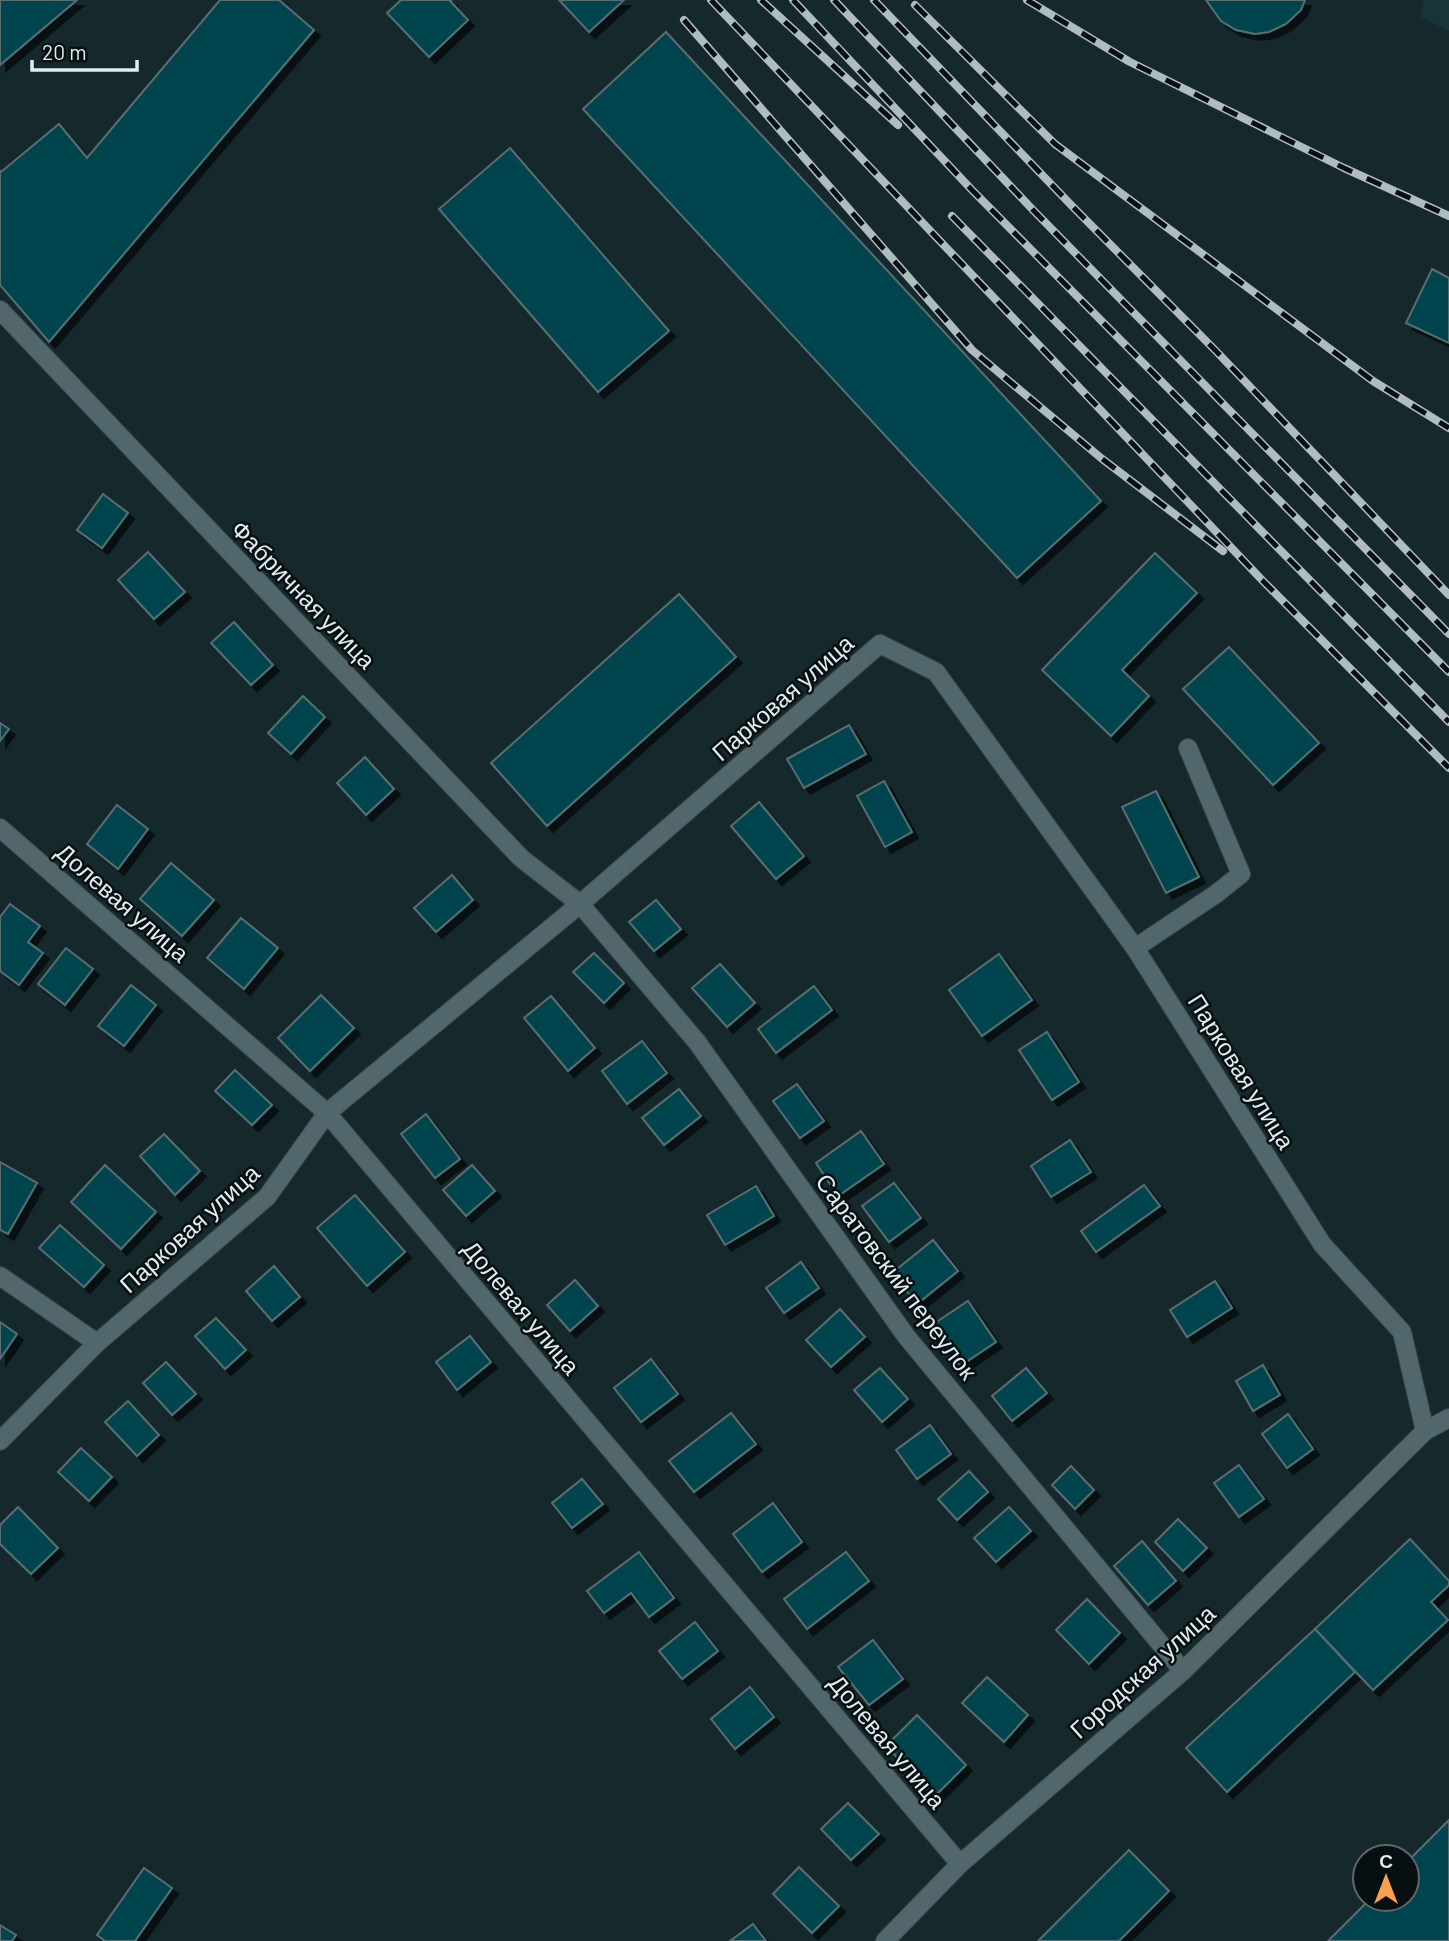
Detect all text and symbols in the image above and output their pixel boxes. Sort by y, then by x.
scale bar [32,28,136,72]
text: 20 m [42,39,87,64]
street label: Фабричная улица [226,514,383,675]
street label: Парковая улица [705,627,859,766]
street label: Долевая улица [51,837,196,968]
street label: Парковая улица [1183,988,1302,1155]
street label: Парковая улица [113,1157,265,1298]
street label: Саратовский переулок [810,1167,984,1385]
street label: Долевая улица [457,1234,587,1381]
street label: Городская улица [1064,1598,1221,1744]
street label: Долевая улица [823,1668,953,1815]
north arrow [1351,1843,1421,1913]
text: С [1379,1849,1393,1872]

